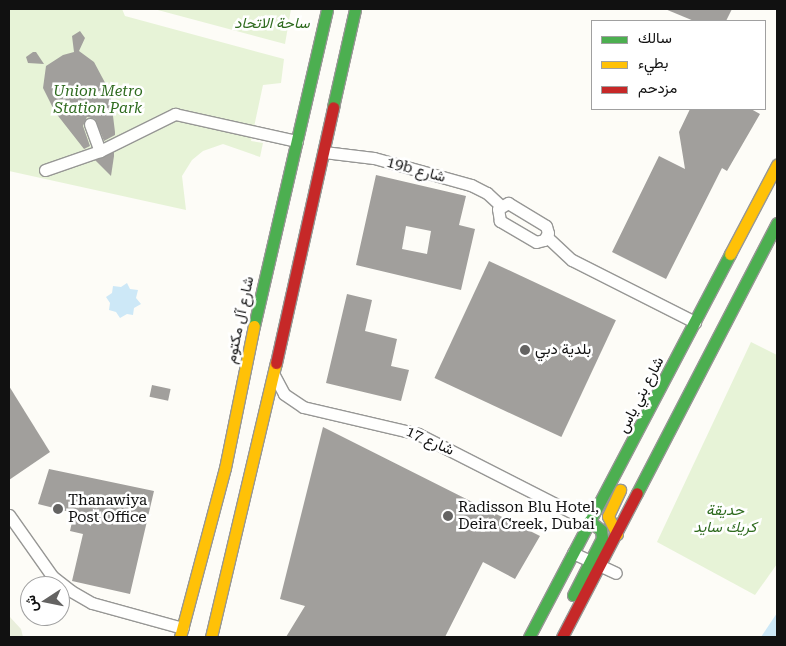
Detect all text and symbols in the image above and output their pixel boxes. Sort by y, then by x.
park label: ساحة الاتحاد [234,15,310,33]
legend [591,20,766,110]
text: سالك [638,29,672,47]
text: بطيء [638,54,668,72]
text: مزدحم [638,79,677,97]
park label: Union Metro Station Park [53,82,143,117]
street label: 19b شارع [384,153,448,187]
street label: شارع آل مكتوم [222,275,258,365]
place label: بلدية دبي [535,341,591,359]
marker: بلدية دبي [519,344,531,356]
street label: شارع بني ياس [614,354,668,436]
street label: شارع 17 [403,422,457,460]
place label: Thanawiya Post Office [68,491,147,526]
place label: Radisson Blu Hotel, Deira Creek, Dubai [458,498,599,533]
park label: حديقة كريك سايد [694,501,756,536]
marker: Thanawiya Post Office [52,503,64,515]
marker: Radisson Blu Hotel, Deira Creek, Dubai [442,510,454,522]
north arrow [20,576,70,626]
text: ش [22,594,41,613]

